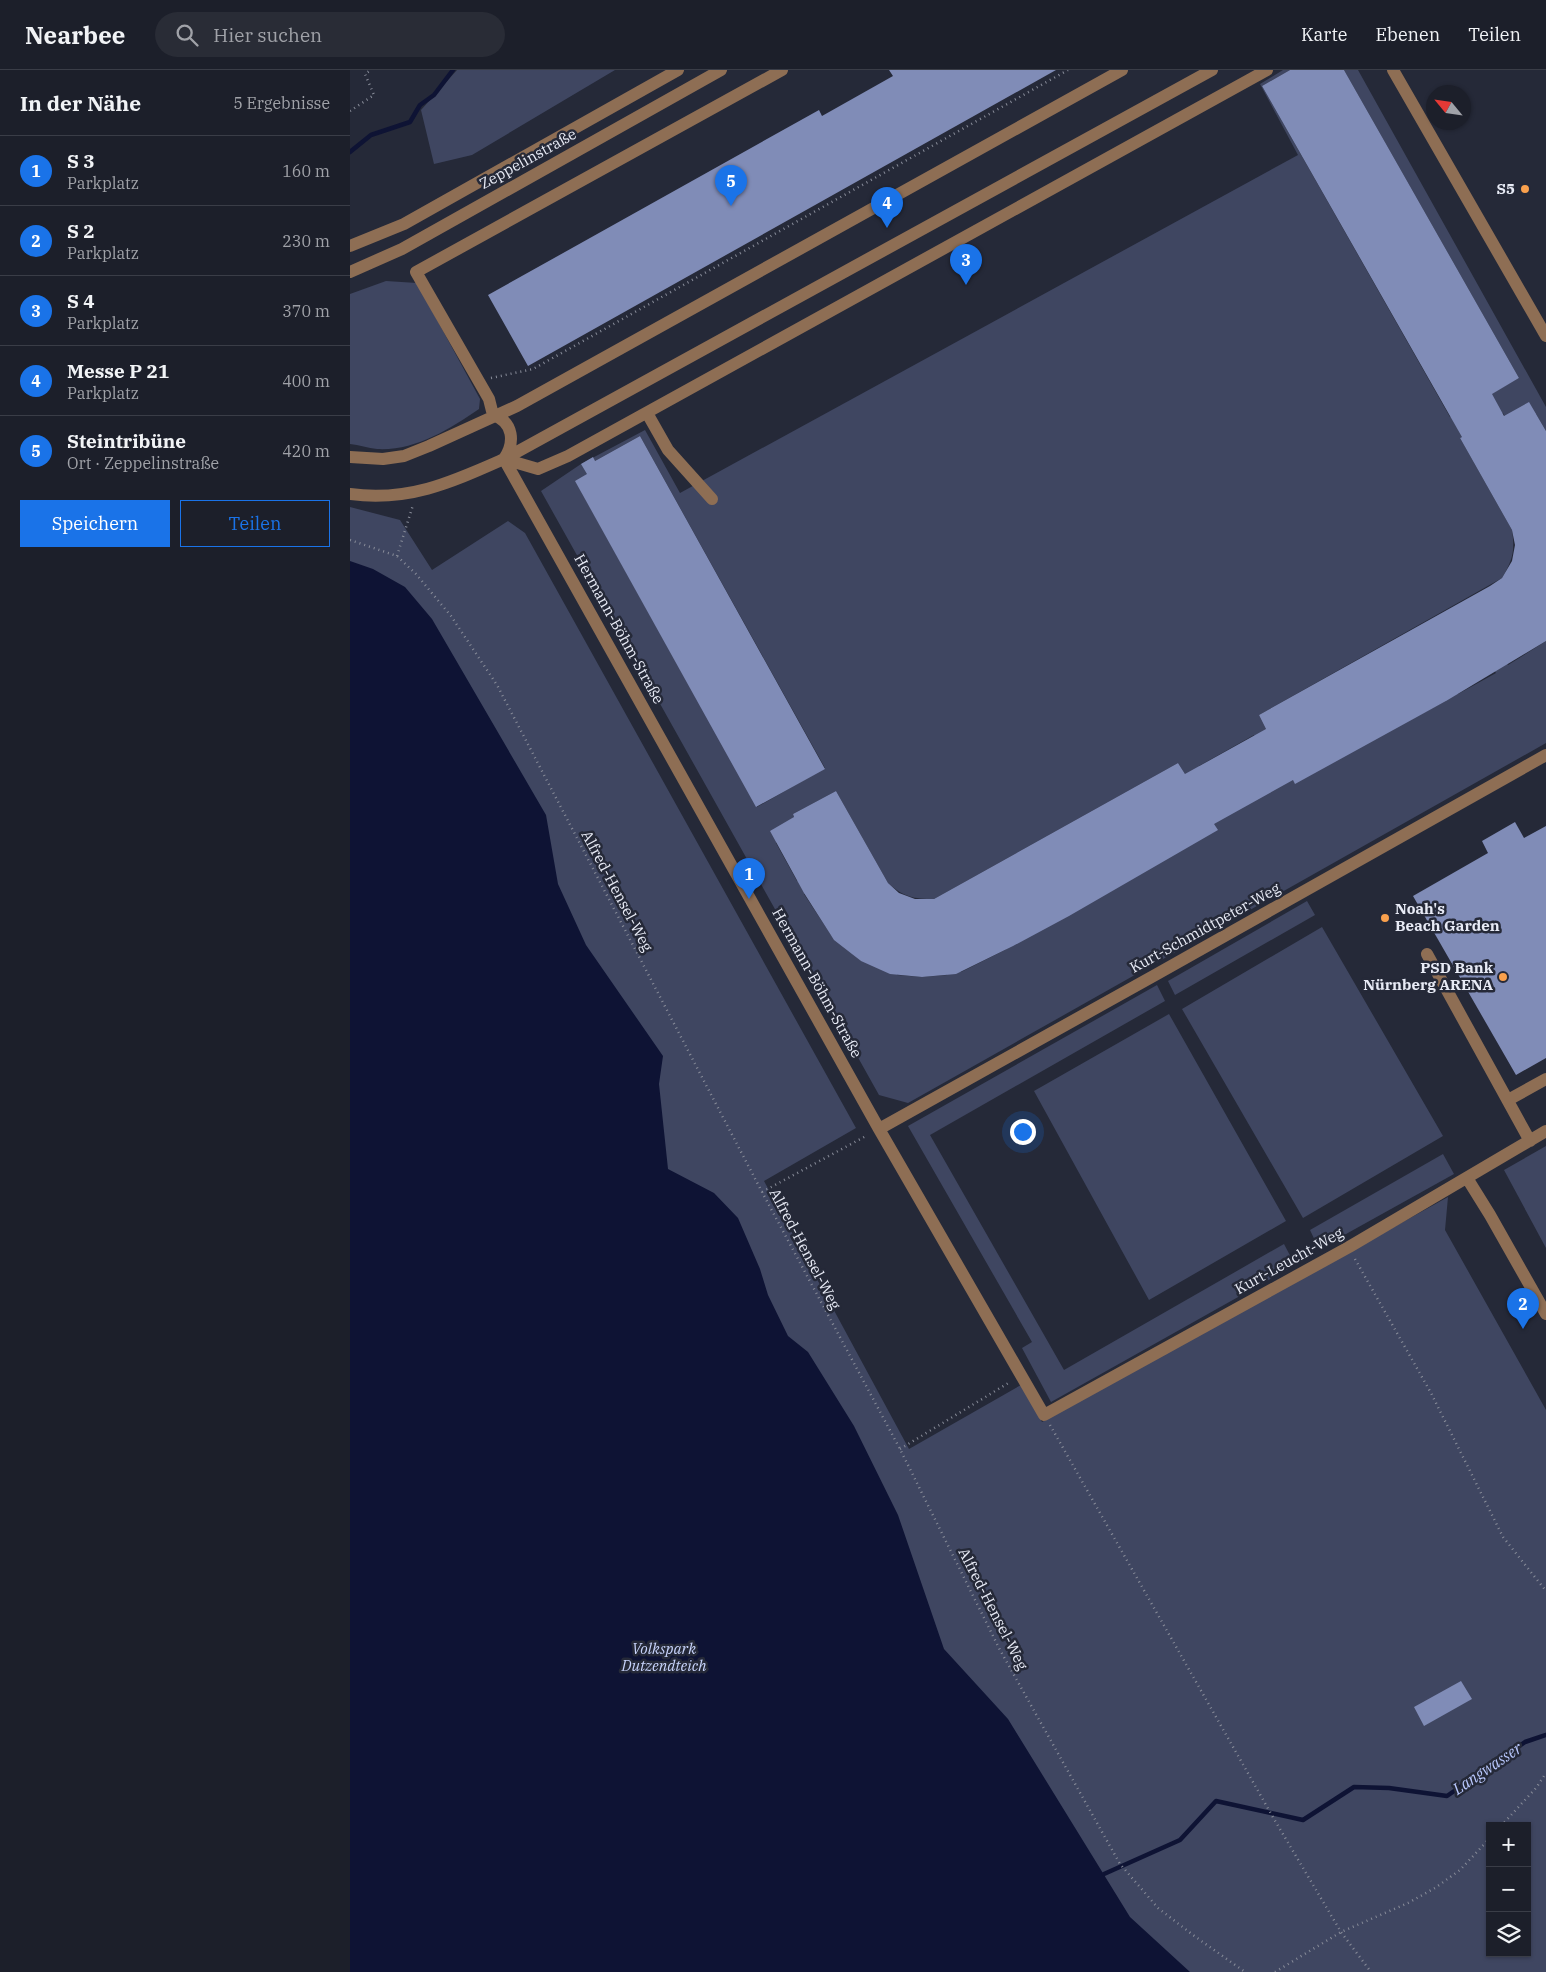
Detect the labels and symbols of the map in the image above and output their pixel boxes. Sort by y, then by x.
north arrow [1426,85,1471,130]
street label: Zeppelinstraße [476,124,580,193]
pin: 5 [715,165,747,206]
place label: S5 [1497,179,1515,198]
marker: S5 [1519,183,1531,195]
pin: 4 [871,187,903,228]
pin: 3 [950,244,982,285]
street label: Hermann-Böhm-Straße [570,551,669,707]
street label: Alfred-Hensel-Weg [577,827,657,955]
pin: 1 [733,858,765,899]
street label: Kurt-Schmidtpeter-Weg [1126,878,1283,977]
place label: Noah's Beach Garden [1395,899,1500,935]
street label: Hermann-Böhm-Straße [768,905,867,1061]
marker: Noah's Beach Garden [1379,912,1391,924]
place label: PSD Bank Nürnberg ARENA [1363,958,1494,994]
marker: PSD Bank Nürnberg ARENA [1497,971,1509,983]
your location [1010,1119,1036,1145]
street label: Alfred-Hensel-Weg [765,1185,845,1313]
street label: Kurt-Leucht-Weg [1231,1223,1346,1298]
pin: 2 [1507,1288,1539,1329]
street label: Alfred-Hensel-Weg [954,1545,1032,1673]
park label: Volkspark Dutzendteich [621,1639,707,1675]
water label: Langwasser [1448,1737,1526,1799]

